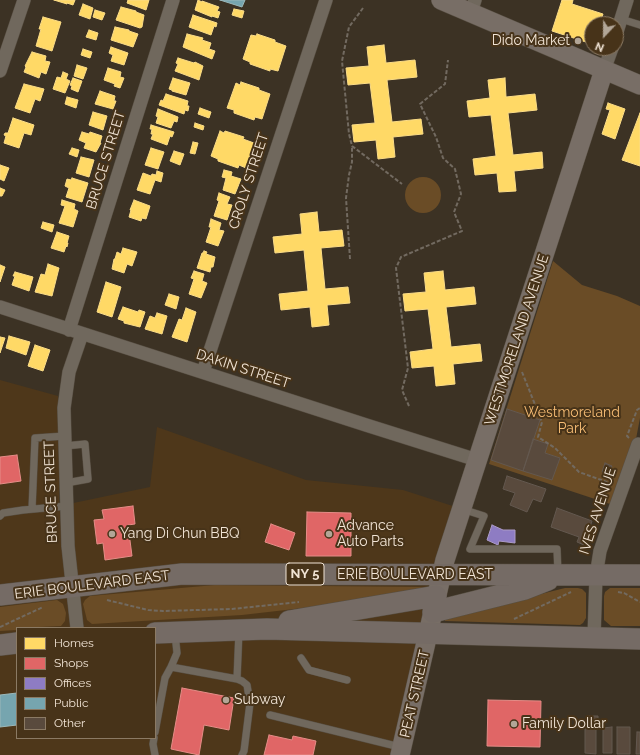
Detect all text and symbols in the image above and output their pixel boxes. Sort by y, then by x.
north arrow [584,16,624,56]
place label: Dido Market [492,33,570,49]
marker: Dido Market [573,36,583,46]
text: N [593,39,606,54]
street label: BRUCE STREET [83,109,129,211]
street label: CROLY STREET [226,131,272,231]
street label: WESTMORELAND AVENUE [481,252,553,428]
street label: DAKIN STREET [194,346,292,392]
park label: Westmoreland Park [524,405,620,438]
street label: BRUCE STREET [41,440,61,544]
street label: IVES AVENUE [576,466,620,556]
place label: Advance Auto Parts [337,518,404,550]
place label: Yang Di Chun BBQ [120,526,239,542]
marker: Yang Di Chun BBQ [107,529,117,539]
marker: Advance Auto Parts [324,529,334,539]
road number: NY 5 [286,563,324,585]
street label: ERIE BOULEVARD EAST [14,567,170,603]
street label: ERIE BOULEVARD EAST [337,567,493,583]
legend [16,627,156,739]
text: Homes [54,636,94,650]
street label: PEAT STREET [397,648,433,740]
text: Shops [54,656,89,670]
text: Offices [54,676,91,690]
place label: Subway [234,692,285,708]
marker: Subway [221,695,231,705]
text: Public [54,696,88,710]
text: Other [54,716,85,730]
place label: Family Dollar [522,716,606,732]
marker: Family Dollar [509,719,519,729]

